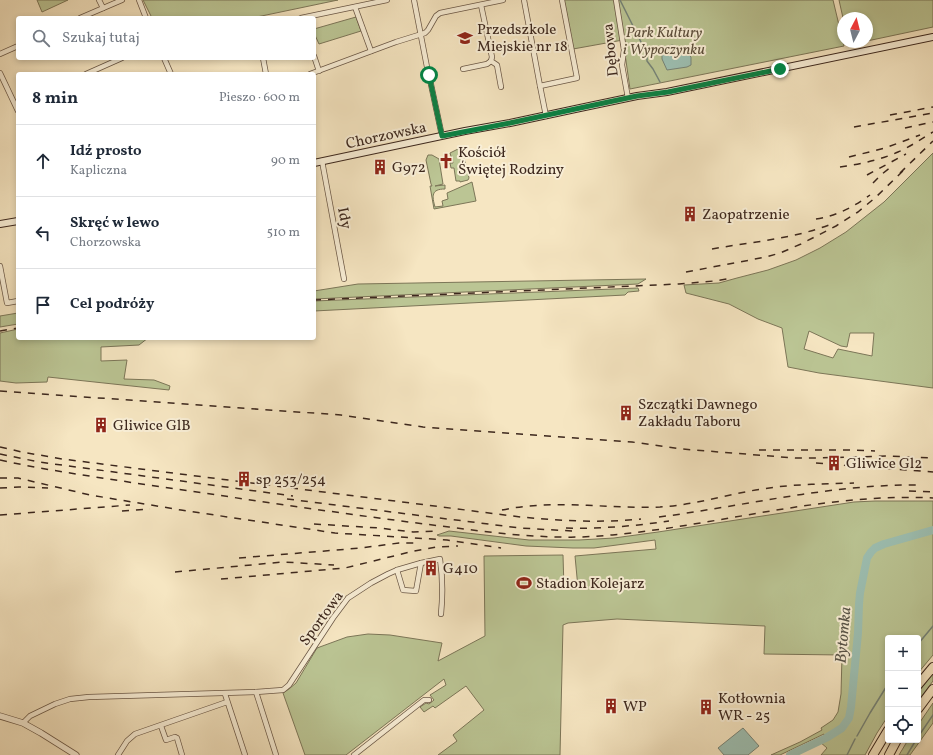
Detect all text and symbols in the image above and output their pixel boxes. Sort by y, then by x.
north arrow [837,12,873,48]
search box [16,16,316,60]
place label: Przedszkole Miejskie nr 18 [477,20,568,58]
street label: Dębowa [598,22,625,77]
park label: Park Kultury i Wypoczynku [623,23,705,61]
icon: search [30,27,52,49]
text: Szukaj tutaj [62,28,140,49]
school or university icon: Przedszkole Miejskie nr 18 [456,29,474,47]
route end [771,60,789,78]
route start [420,66,438,84]
text: 8 min [32,87,78,110]
text: Pieszo · 600 m [219,89,300,107]
street label: Chorzowska [344,118,429,155]
text: Idź prosto [70,141,142,162]
place label: Kościół Świętej Rodziny [458,143,564,181]
icon: ahead [32,150,54,172]
text: 90 m [271,152,300,170]
church icon: Kościół Świętej Rodziny [437,152,455,170]
building icon: G972 [371,158,389,176]
place label: G972 [392,158,426,179]
text: Kapliczna [70,162,127,180]
building icon: Zaopatrzenie [681,205,699,223]
place label: Zaopatrzenie [702,205,790,226]
street label: Idy [331,206,356,231]
text: Skręć w lewo [70,213,159,234]
icon: left [32,222,54,244]
text: 510 m [267,224,300,242]
text: Chorzowska [70,234,141,252]
icon: arrive [32,294,54,316]
text: Cel podróży [70,294,154,315]
place label: Szczątki Dawnego Zakładu Taboru [638,395,758,433]
building icon: Szczątki Dawnego Zakładu Taboru [617,404,635,422]
building icon: Gliwice GlB [92,416,110,434]
place label: Gliwice GlB [113,416,191,437]
building icon: Gliwice Gl2 [825,454,843,472]
place label: Gliwice Gl2 [846,454,922,475]
building icon: sp 253/254 [235,470,253,488]
place label: sp 253/254 [256,470,326,491]
building icon: G410 [422,559,440,577]
place label: G410 [443,559,478,580]
sports icon: Stadion Kolejarz [515,574,533,592]
place label: Stadion Kolejarz [536,574,644,595]
street label: Sportowa [295,587,349,651]
water label: Bytomka [831,606,857,664]
map controls [885,635,921,743]
button: + [885,635,921,671]
button: − [885,671,921,707]
place label: Kotłownia WR - 25 [718,689,786,727]
building icon: WP [602,697,620,715]
place label: WP [623,697,647,718]
building icon: Kotłownia WR - 25 [697,698,715,716]
button: locate [885,707,921,743]

